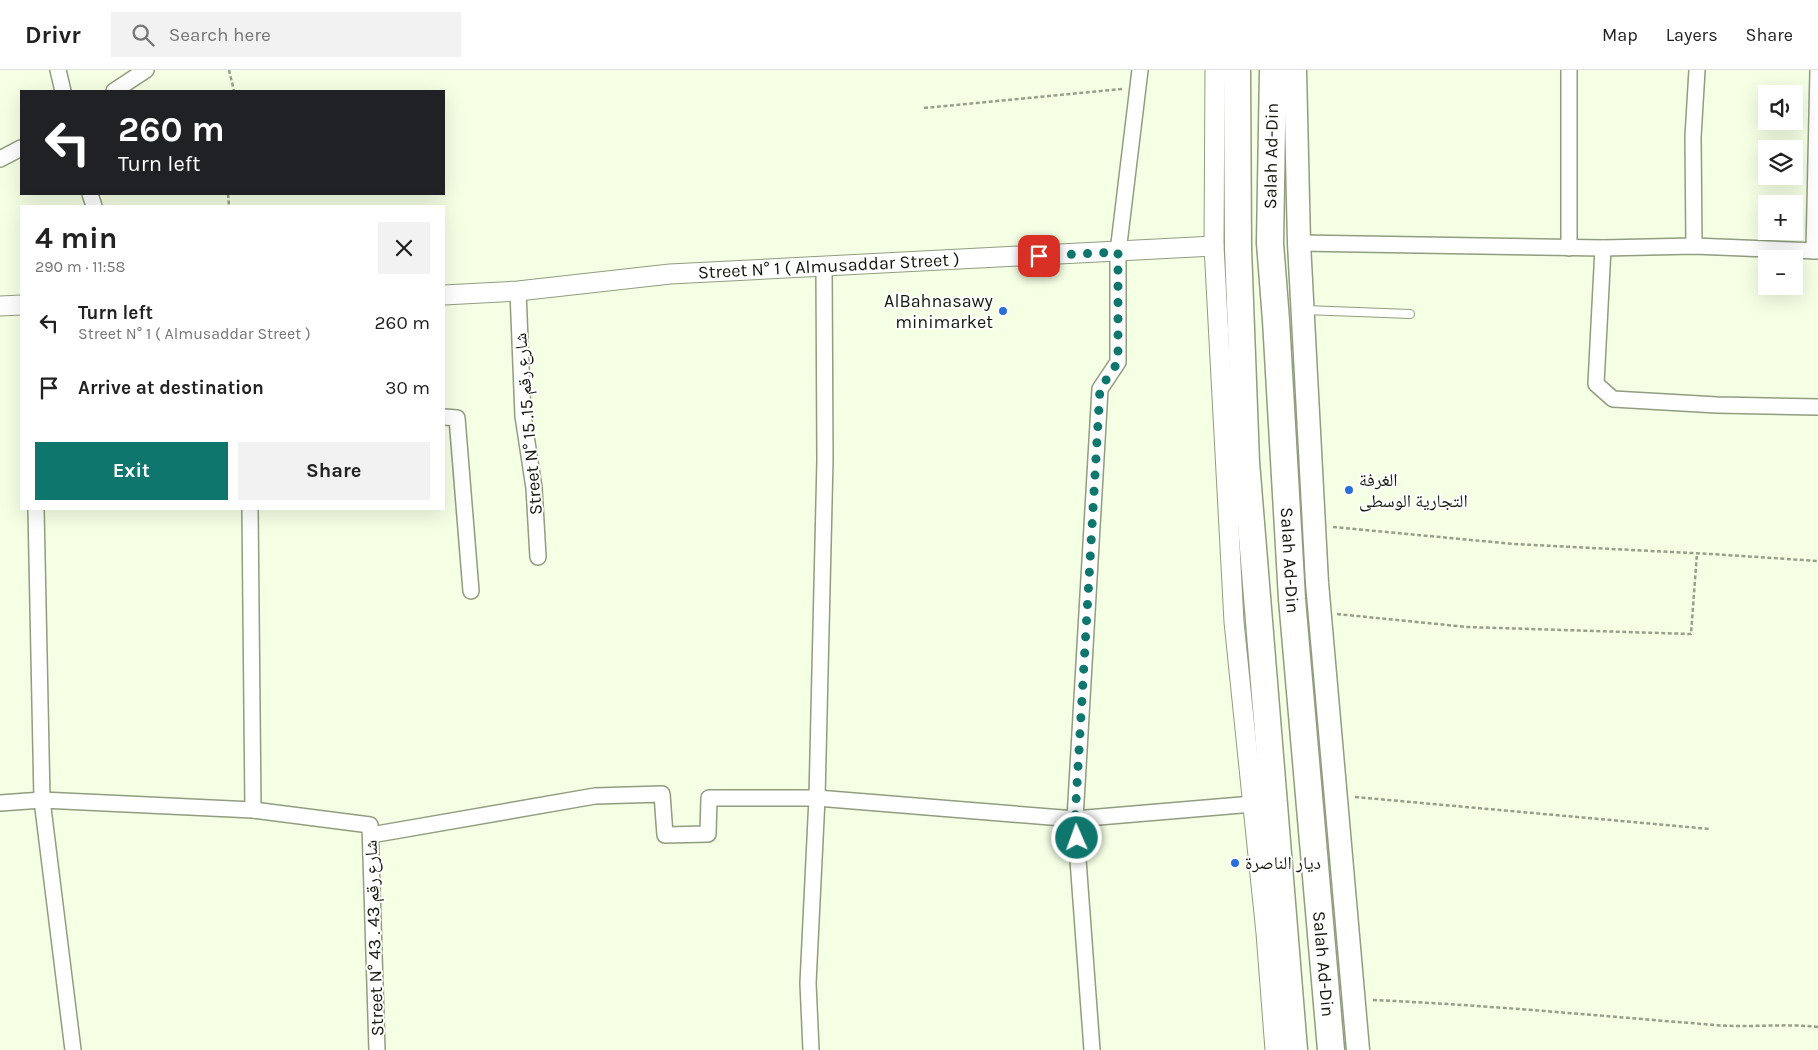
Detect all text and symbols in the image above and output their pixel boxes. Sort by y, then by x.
search box [111,12,461,57]
text: Drivr [25,21,81,49]
icon: search [129,21,157,49]
text: Search here [169,24,271,46]
text: Map [1602,24,1638,46]
text: Layers [1666,24,1718,46]
text: Share [1746,24,1793,46]
map controls [1758,85,1803,295]
button: sound [1758,85,1803,130]
street label: Salah Ad-Din [1259,103,1283,209]
text: 260 m [118,109,225,150]
icon: left [35,110,100,175]
button: layers [1758,140,1803,185]
text: Turn left [118,151,201,177]
button: + [1758,195,1803,240]
text: 4 min [35,220,117,256]
button: close [378,222,430,274]
pin [1018,235,1060,277]
icon: arrive [1025,242,1053,270]
street label: Street N° 1 ( Almusaddar Street ) [697,248,960,284]
button: − [1758,250,1803,295]
text: 290 m · 11:58 [35,257,125,276]
place label: AlBahnasawy minimarket [884,290,994,333]
text: Turn left [78,302,153,324]
marker: AlBahnasawy minimarket [997,305,1009,317]
icon: left [35,309,63,337]
text: 260 m [375,312,430,334]
text: Street N° 1 ( Almusaddar Street ) [78,324,311,343]
street label: Street N° 15 .شارع رقم 15 [509,332,548,516]
icon: arrive [35,374,63,402]
text: Arrive at destination [78,377,264,399]
text: 30 m [385,377,430,399]
button: Exit [35,442,228,500]
button: Share [238,442,430,500]
place label: الغرفة التجارية الوسطى [1359,469,1468,512]
marker: الغرفة التجارية الوسطى [1343,484,1355,496]
street label: Salah Ad-Din [1276,507,1304,614]
position arrow [1050,811,1102,863]
street label: Street N° 43 . شارع رقم 43 [360,839,389,1036]
place label: ديار الناصرة [1245,852,1321,874]
marker: ديار الناصرة [1229,857,1241,869]
street label: Salah Ad-Din [1308,910,1339,1018]

